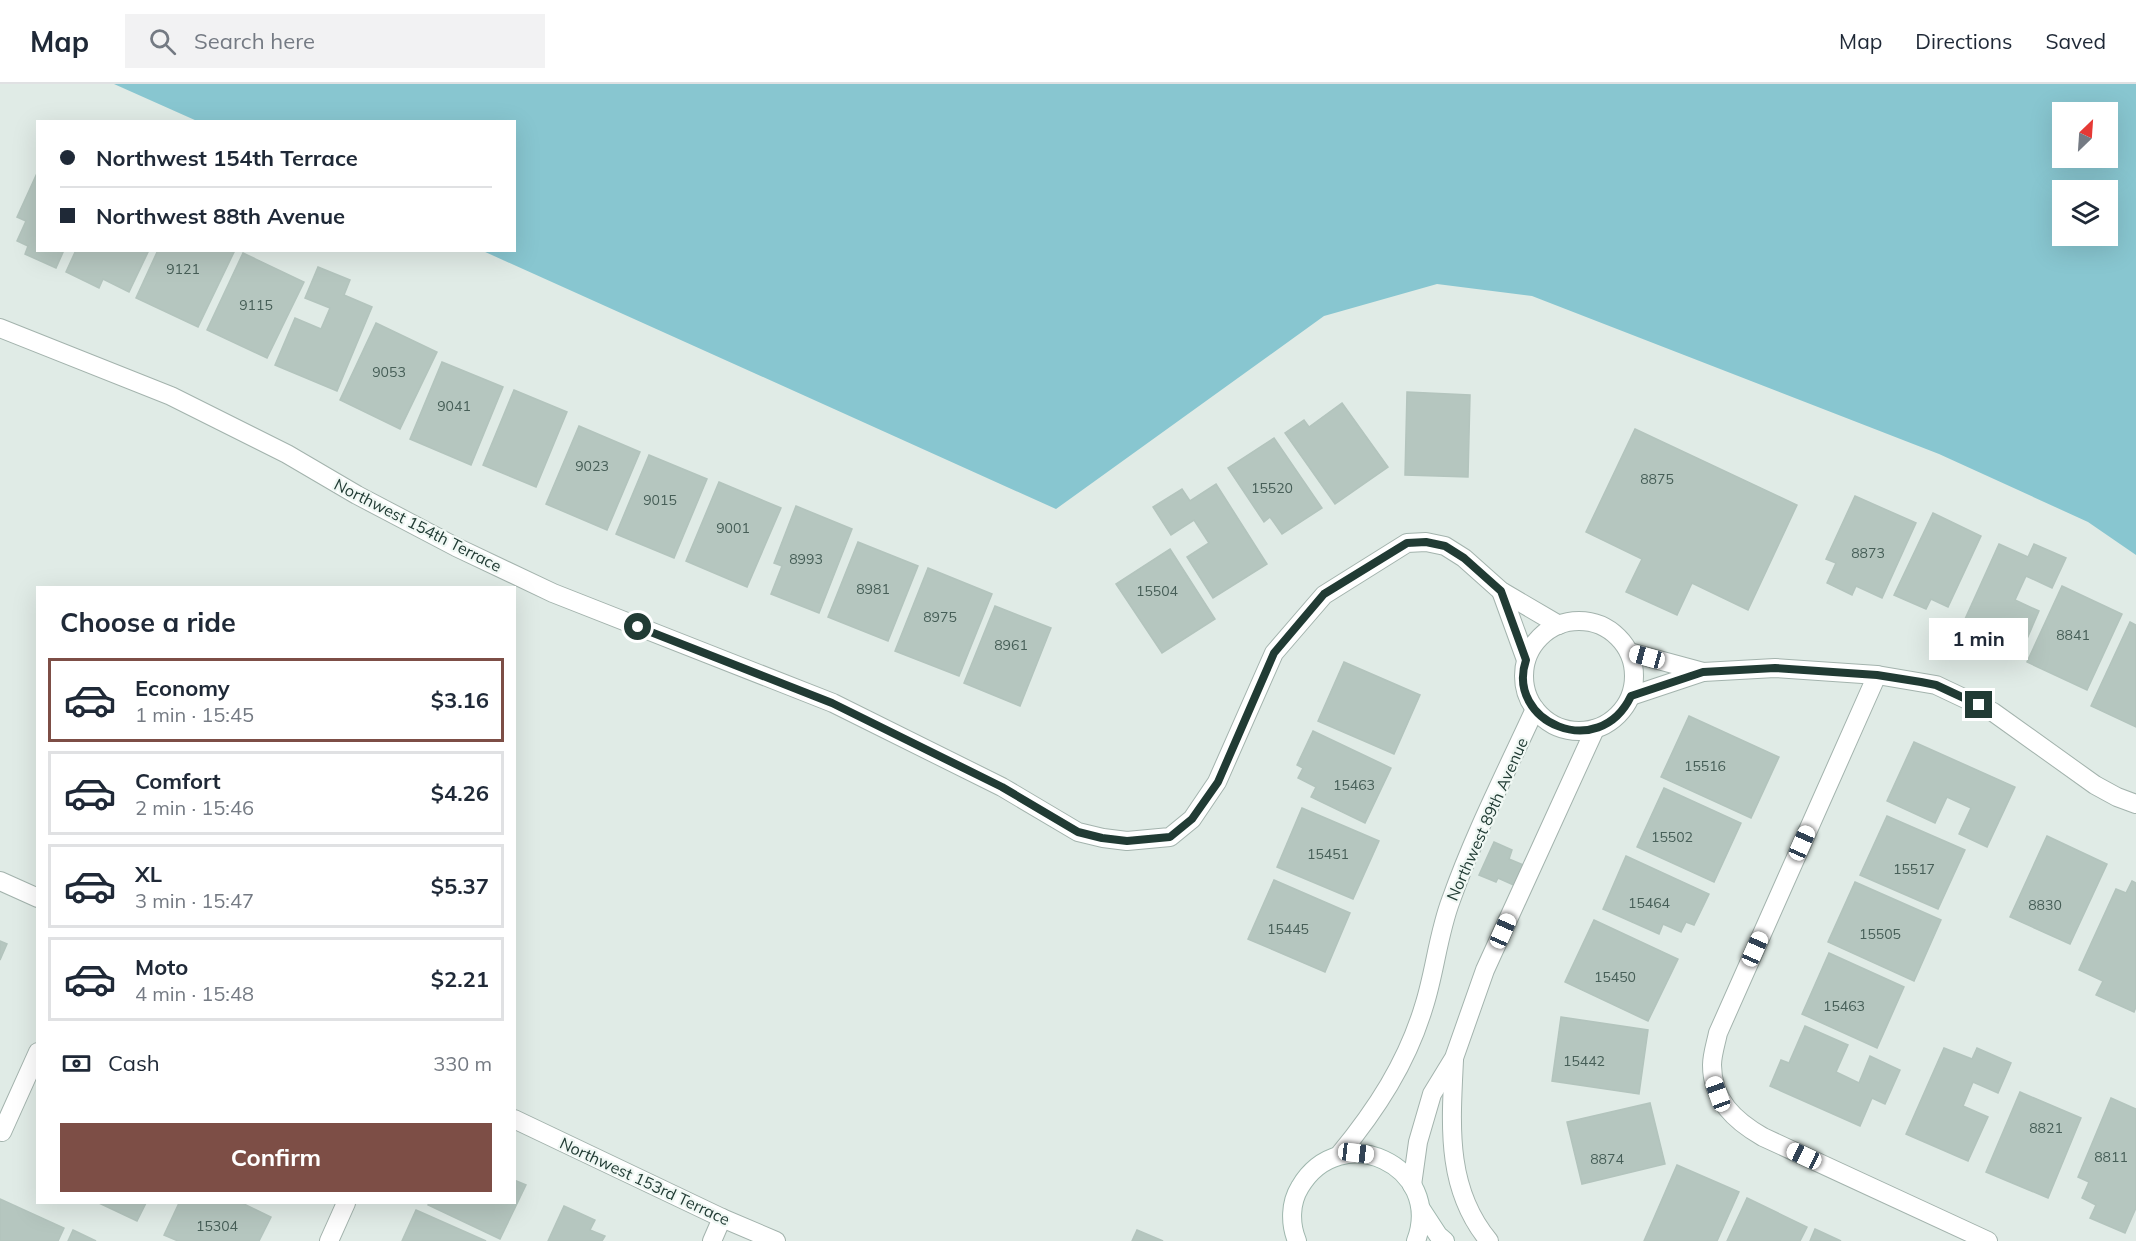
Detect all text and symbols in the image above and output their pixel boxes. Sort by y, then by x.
search box [125,14,545,68]
text: Map [30,24,89,59]
icon: search [146,25,179,58]
text: Search here [194,27,315,55]
text: Map [1839,28,1882,54]
text: Directions [1915,28,2012,54]
text: Saved [2045,28,2106,54]
north arrow [2052,102,2118,168]
map controls [2052,102,2118,246]
text: Northwest 154th Terrace [96,144,358,172]
button: layers [2052,180,2118,246]
text: Northwest 88th Avenue [96,202,345,230]
house number: 9121 [166,260,200,278]
house number: 9115 [239,296,273,314]
house number: 9053 [372,363,406,381]
house number: 9041 [437,397,471,415]
house number: 9023 [575,457,609,475]
house number: 8875 [1640,470,1674,488]
street label: Northwest 154th Terrace [331,474,505,576]
house number: 15520 [1251,479,1293,497]
house number: 9015 [643,491,677,509]
house number: 9001 [716,519,750,537]
house number: 8873 [1851,544,1885,562]
house number: 8993 [789,550,823,568]
house number: 8981 [856,580,890,598]
house number: 15504 [1136,582,1179,600]
text: Choose a ride [60,605,236,639]
house number: 8975 [923,608,957,626]
route start [624,613,651,640]
callout: 1 min [1930,618,2028,660]
text: 1 min [1952,626,2005,651]
house number: 8841 [2056,626,2090,644]
house number: 8961 [994,636,1028,654]
car [1627,644,1667,670]
icon: car [63,673,117,727]
text: Economy [135,674,230,702]
text: $3.16 [431,686,489,714]
route end [1965,691,1992,718]
text: 1 min · 15:45 [135,702,254,727]
street label: Northwest 89th Avenue [1442,734,1532,904]
house number: 15516 [1684,757,1726,775]
icon: car [63,766,117,820]
text: Comfort [135,767,221,795]
house number: 15463 [1333,776,1375,794]
text: $4.26 [431,779,489,807]
text: 2 min · 15:46 [135,795,254,820]
car [1786,823,1818,863]
house number: 15502 [1651,828,1693,846]
house number: 15451 [1307,845,1349,863]
icon: car [63,859,117,913]
text: XL [135,860,162,888]
house number: 15517 [1893,860,1935,878]
text: $5.37 [431,872,489,900]
text: 3 min · 15:47 [135,888,254,913]
house number: 15464 [1628,894,1671,912]
house number: 8830 [2028,896,2062,914]
car [1487,911,1519,951]
house number: 15445 [1267,920,1309,938]
house number: 15505 [1859,925,1901,943]
car [1739,929,1771,969]
icon: car [63,952,117,1006]
text: Moto [135,953,188,981]
text: $2.21 [431,965,489,993]
house number: 15450 [1594,968,1636,986]
text: 4 min · 15:48 [135,981,254,1006]
house number: 15463 [1823,997,1865,1015]
icon: cash [60,1047,93,1080]
text: Cash [108,1049,160,1077]
text: 330 m [433,1051,492,1076]
house number: 15442 [1563,1052,1605,1070]
car [1703,1074,1733,1114]
house number: 8821 [2029,1119,2063,1137]
button: Confirm [60,1123,492,1192]
street label: Northwest 153rd Terrace [557,1133,733,1229]
car [1784,1140,1824,1172]
car [1337,1142,1375,1164]
house number: 8811 [2094,1148,2128,1166]
house number: 8874 [1590,1150,1624,1168]
house number: 15304 [196,1217,239,1235]

